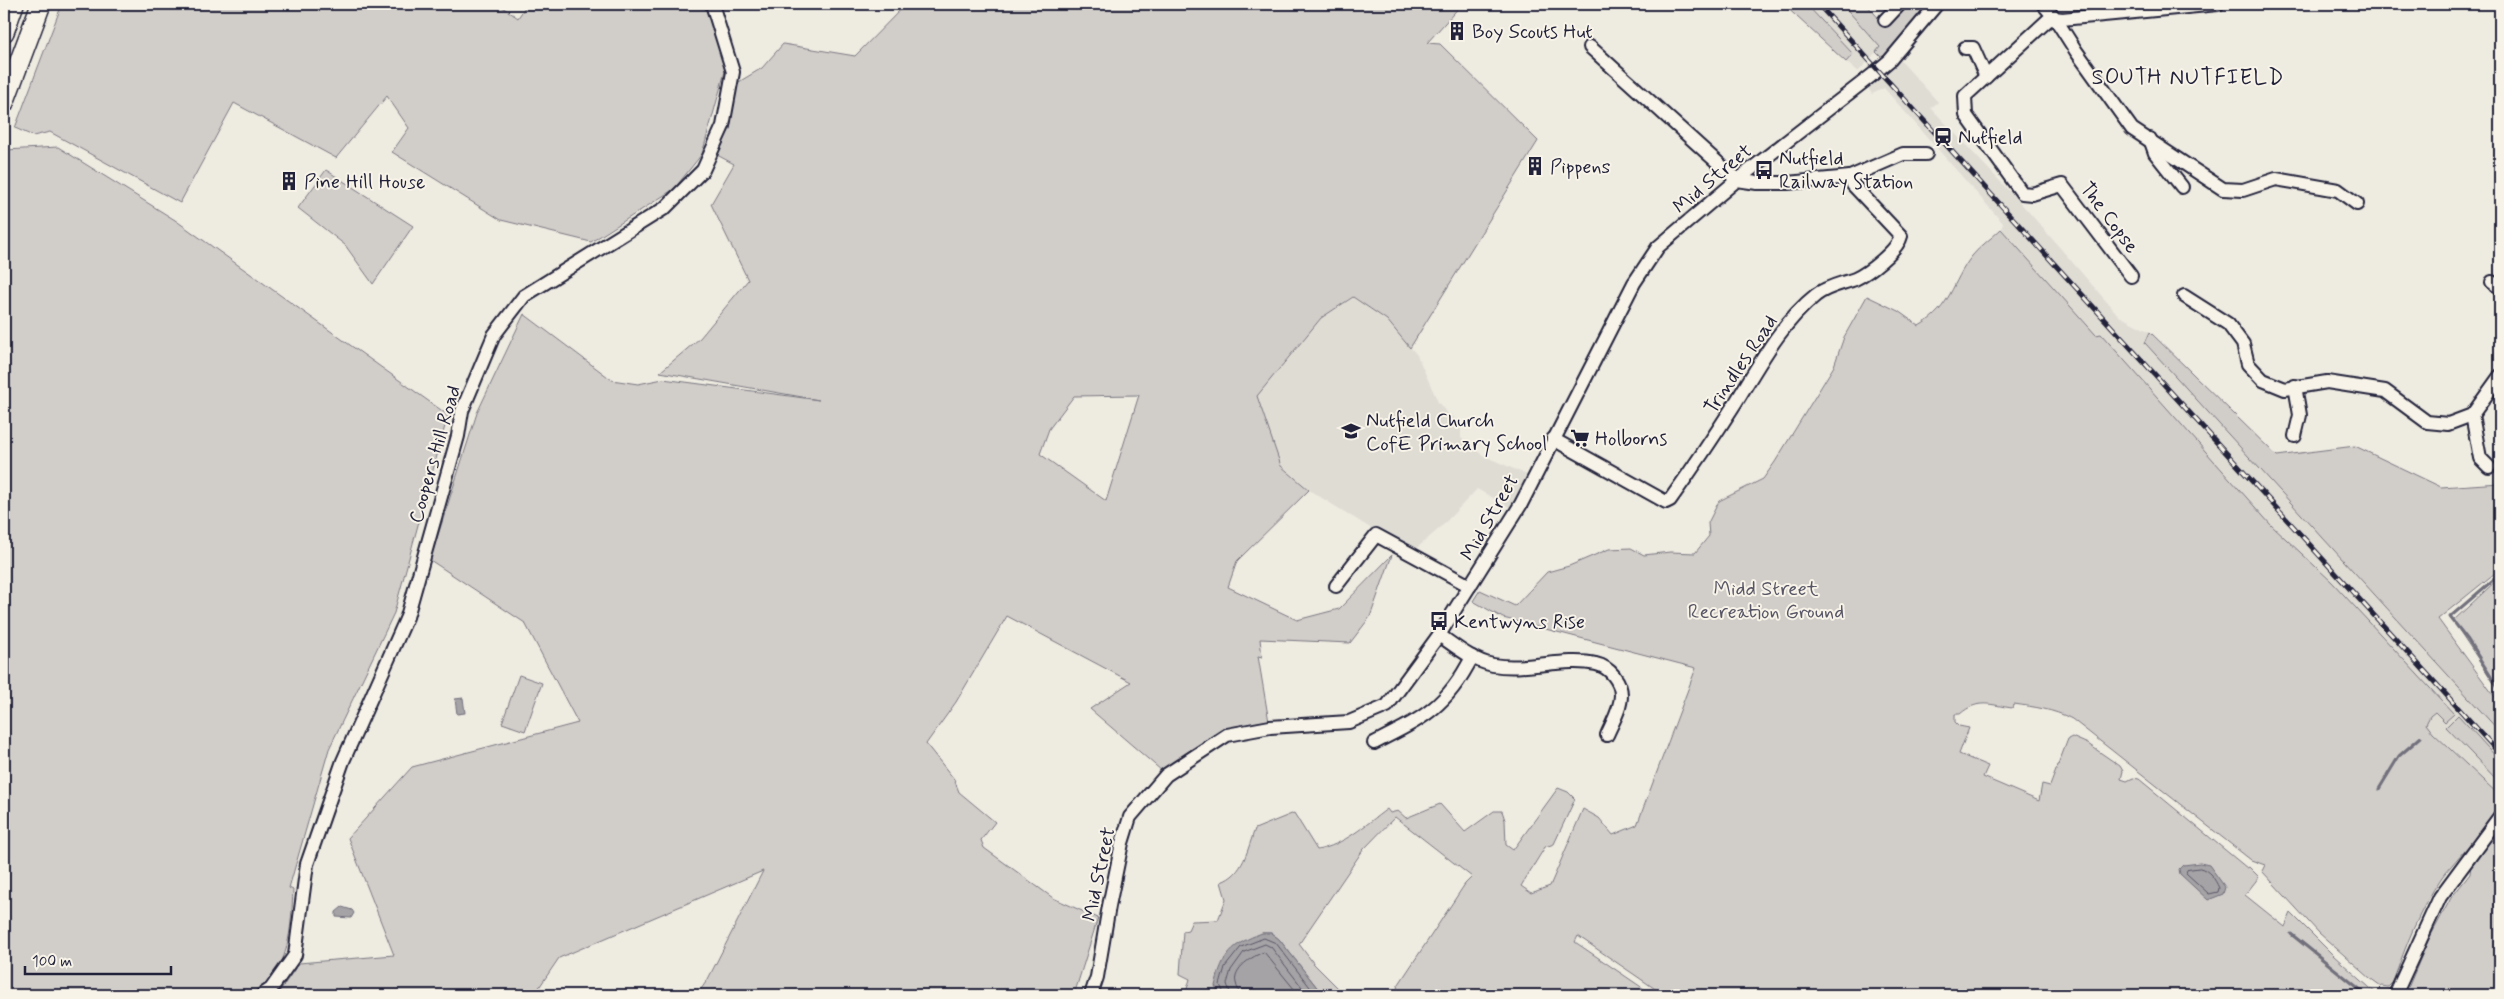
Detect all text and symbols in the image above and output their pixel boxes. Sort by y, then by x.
place label: Boy Scouts Hut [1472,19,1593,46]
building icon: Boy Scouts Hut [1446,20,1468,42]
district label: SOUTH NUTFIELD [2091,64,2285,92]
place label: Nutfield [1958,125,2022,152]
station icon: Nutfield [1932,126,1954,148]
street label: Mid Street [1668,138,1758,220]
place label: Nutfield Railway Station [1779,146,1913,196]
place label: Pippens [1550,154,1611,181]
building icon: Pippens [1524,155,1546,177]
bus stop icon: Nutfield Railway Station [1753,159,1775,181]
place label: Pine Hill House [304,169,426,196]
building icon: Pine Hill House [278,170,300,192]
street label: The Copse [2073,177,2145,259]
street label: Trindles Road [1698,310,1784,420]
street label: Coopers Hill Road [403,382,468,526]
place label: Nutfield Church CofE Primary School [1366,408,1547,458]
school or university icon: Nutfield Church CofE Primary School [1340,420,1362,442]
place label: Holborns [1595,426,1668,453]
supermarket icon: Holborns [1569,427,1591,449]
street label: Mid Street [1455,470,1526,566]
park label: Midd Street Recreation Ground [1688,576,1844,626]
place label: Kentwyns Rise [1454,609,1585,636]
bus stop icon: Kentwyns Rise [1428,610,1450,632]
street label: Mid Street [1076,825,1123,924]
scale bar [25,944,171,976]
text: 100 m [32,952,72,972]

